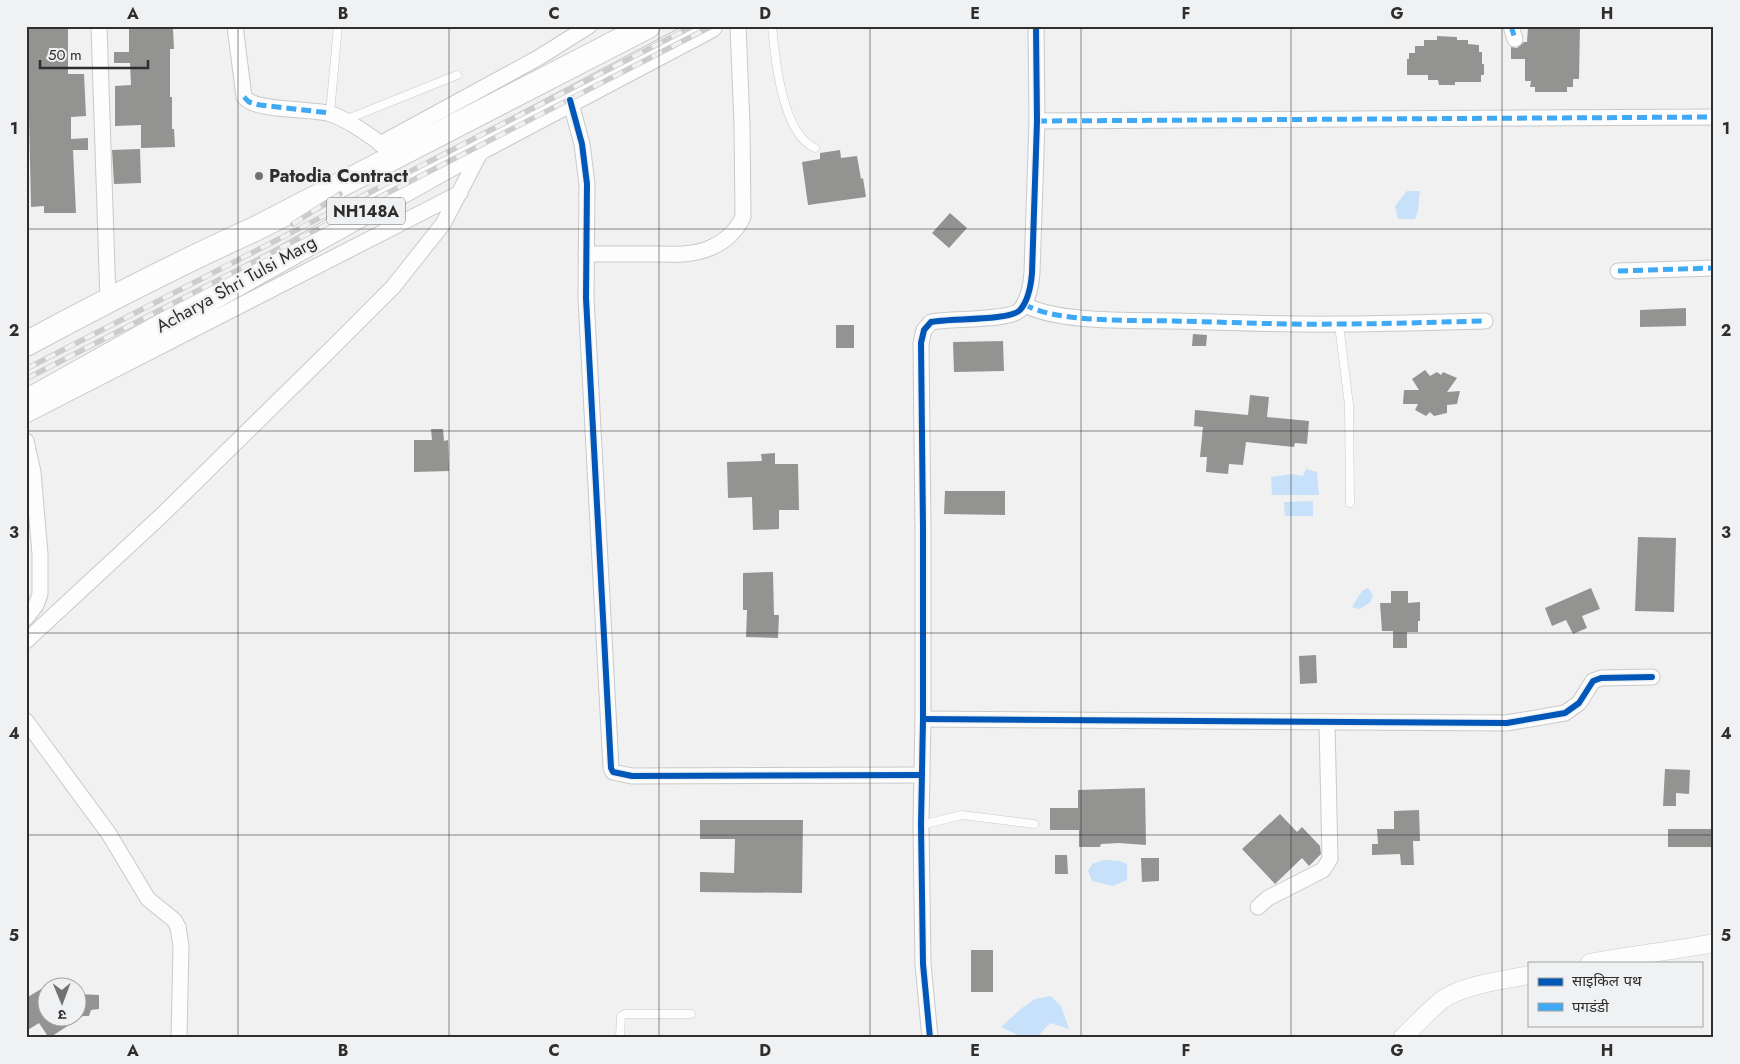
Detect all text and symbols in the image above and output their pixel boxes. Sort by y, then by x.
text: A [126,2,139,25]
text: B [338,2,348,25]
text: C [548,2,560,25]
text: D [759,2,771,25]
text: E [970,2,980,25]
text: F [1182,2,1190,25]
text: G [1390,2,1404,25]
text: H [1601,2,1613,25]
scale bar [40,38,148,70]
text: 50 m [48,44,82,66]
text: 1 [10,117,18,140]
text: 1 [1722,117,1730,140]
place label: Patodia Contract [269,163,408,189]
marker: Patodia Contract [253,170,265,182]
road number: NH148A [327,198,405,225]
street label: Acharya Shri Tulsi Marg [151,229,321,339]
text: 2 [9,319,19,342]
text: 2 [1721,319,1731,342]
text: 3 [9,521,19,544]
text: 3 [1721,521,1731,544]
text: 4 [8,722,20,745]
text: 4 [1720,722,1732,745]
text: 5 [9,924,19,947]
text: 5 [1721,924,1731,947]
legend [1528,962,1702,1026]
text: साइकिल पथ [1572,970,1642,992]
north arrow [38,976,88,1026]
text: पगडंडी [1572,996,1610,1018]
text: उ [57,1005,67,1025]
text: A [126,1039,139,1062]
text: B [338,1039,348,1062]
text: C [548,1039,560,1062]
text: D [759,1039,771,1062]
text: E [970,1039,980,1062]
text: F [1182,1039,1190,1062]
text: G [1390,1039,1404,1062]
text: H [1601,1039,1613,1062]

